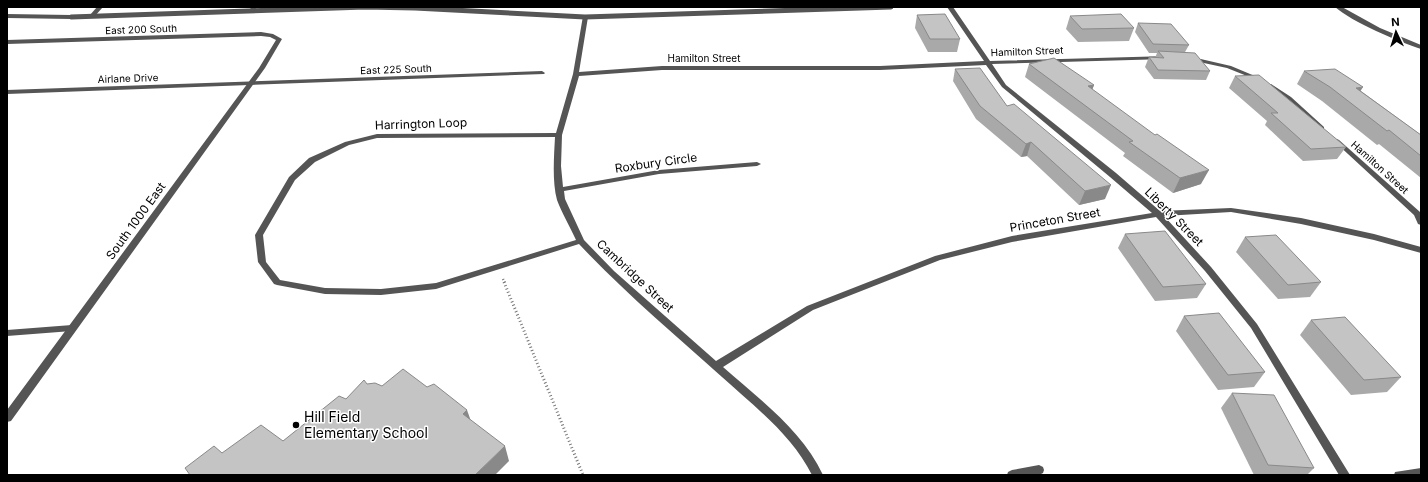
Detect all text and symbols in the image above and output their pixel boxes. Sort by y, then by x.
north arrow [1376,12,1416,52]
text: N [1391,15,1400,29]
street label: East 200 South [105,22,177,36]
street label: Hamilton Street [990,44,1064,58]
street label: Hamilton Street [668,52,741,64]
street label: East 225 South [360,62,432,76]
street label: Airlane Drive [97,71,159,85]
street label: Harrington Loop [375,114,467,133]
street label: Hamilton Street [1349,138,1412,196]
street label: Roxbury Circle [614,149,698,176]
street label: South 1000 East [103,179,169,262]
street label: Liberty Street [1142,184,1207,249]
street label: Princeton Street [1009,204,1101,235]
street label: Cambridge Street [594,236,677,315]
place label: Hill Field Elementary School [304,408,428,441]
marker: Hill Field Elementary School [291,420,301,430]

